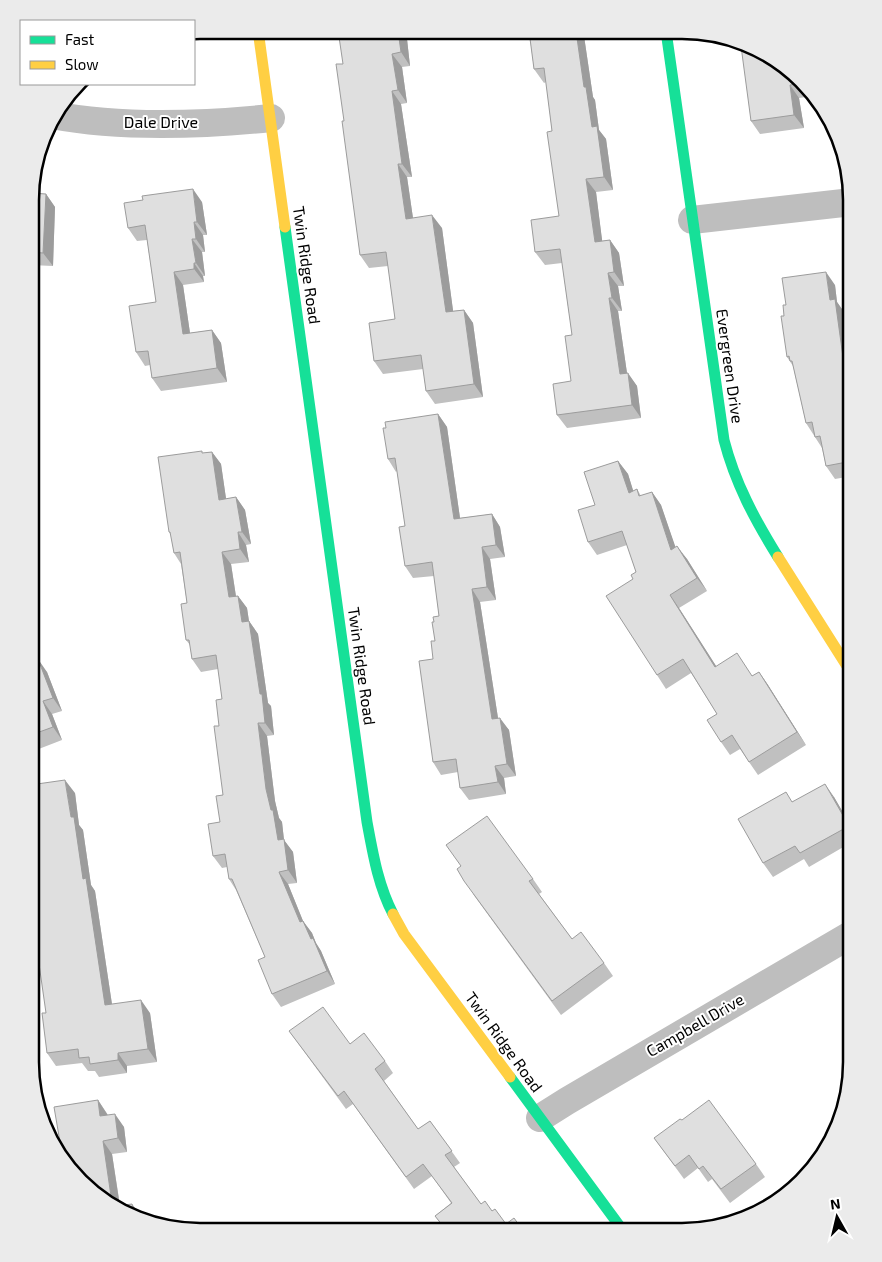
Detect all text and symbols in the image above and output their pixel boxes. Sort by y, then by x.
legend [20,20,195,85]
text: Fast [65,30,95,48]
text: Slow [65,55,99,73]
street label: Dale Drive [124,112,198,131]
street label: Twin Ridge Road [290,205,325,325]
street label: Evergreen Drive [713,307,748,424]
street label: Twin Ridge Road [345,606,380,726]
street label: Twin Ridge Road [462,988,547,1095]
street label: Campbell Drive [643,989,747,1060]
north arrow [812,1192,862,1242]
text: N [829,1195,841,1213]

